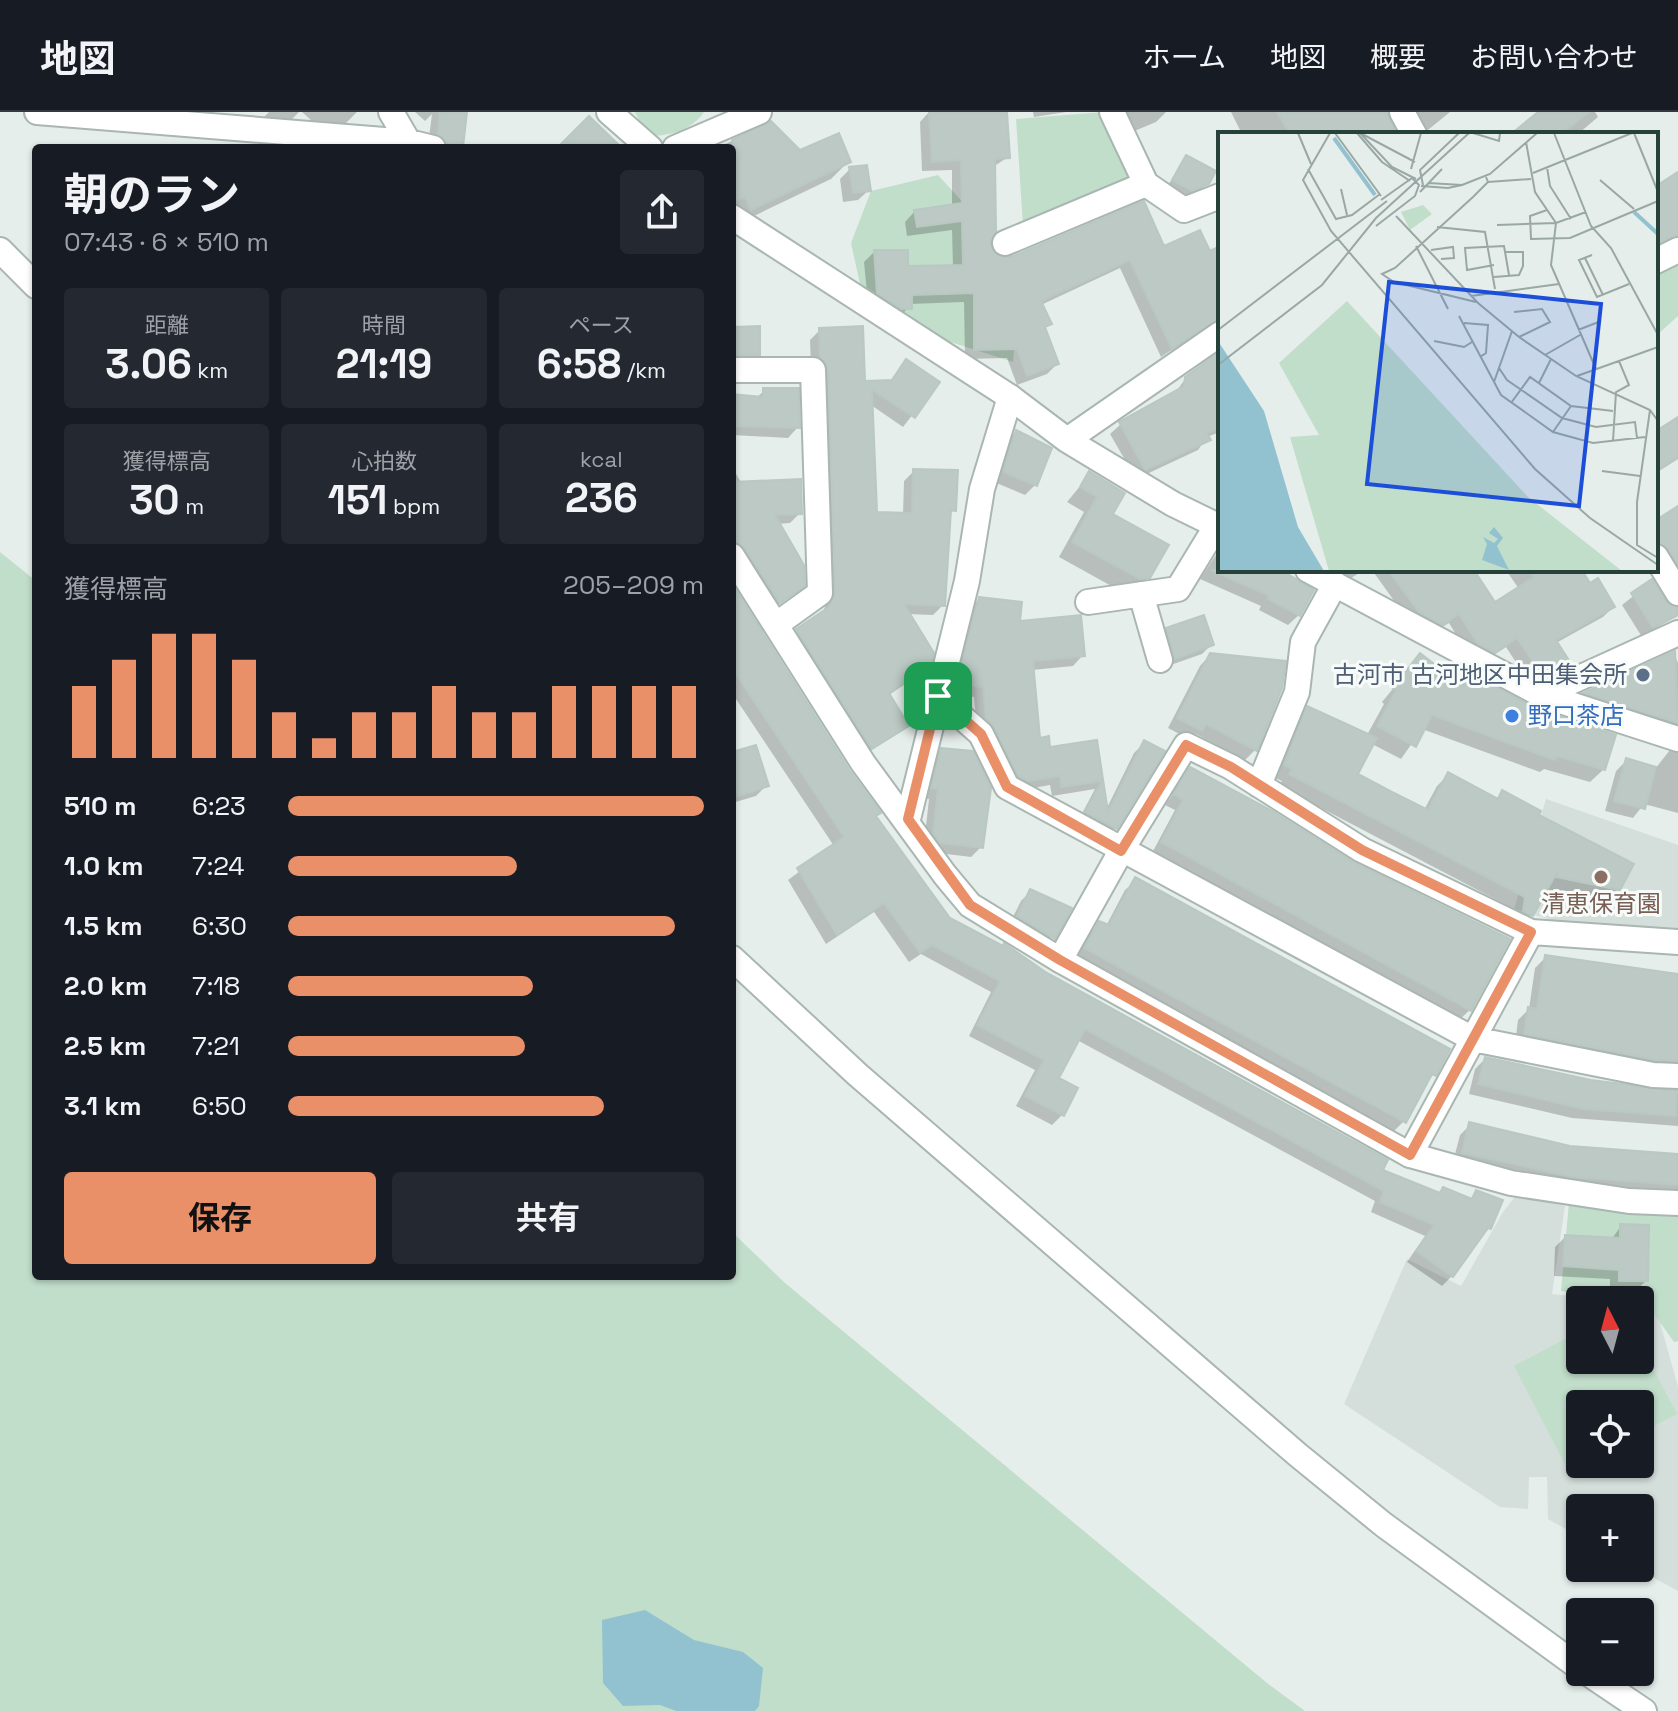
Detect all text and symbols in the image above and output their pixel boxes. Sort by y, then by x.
text: 地図 [40,35,116,83]
text: ホーム [1143,39,1226,75]
text: 地図 [1270,39,1326,75]
text: 概要 [1370,39,1426,75]
text: お問い合わせ [1470,39,1638,75]
inset map [1218,132,1658,572]
text: 朝のラン [64,167,240,223]
button: share [620,170,704,254]
text: 07:43 · 6 × 510 m [64,225,269,259]
text: 距離 [145,311,189,339]
text: 時間 [362,311,406,339]
text: ペース [569,311,634,339]
text: 3.06 [105,339,192,390]
text: 21:19 [336,339,432,390]
text: 6:58 [537,339,621,390]
text: km [192,356,228,384]
text: /km [621,356,666,384]
text: kcal [580,445,623,473]
text: 獲得標高 [123,447,211,475]
text: 心拍数 [351,447,417,475]
text: 236 [565,473,638,524]
text: 30 [129,475,180,526]
text: 151 [328,475,387,526]
text: m [180,492,204,520]
text: bpm [387,492,440,520]
text: 205–209 m [563,568,704,602]
text: 獲得標高 [64,572,168,606]
place label: 古河市 古河地区中田集会所 [1333,659,1627,690]
pin [904,662,972,730]
marker: 古河市 古河地区中田集会所 [1634,666,1652,684]
icon: arrive [916,674,960,718]
place label: 野口茶店 [1528,700,1624,731]
marker: 野口茶店 [1503,707,1521,725]
text: 510 m [64,789,137,823]
text: 6:23 [192,789,246,823]
text: 1.0 km [64,849,144,883]
text: 7:24 [192,849,244,883]
marker: 清恵保育園 [1592,868,1610,886]
place label: 清恵保育園 [1541,888,1661,919]
text: 1.5 km [64,909,143,943]
text: 6:30 [192,909,247,943]
text: 2.0 km [64,969,147,1003]
text: 7:18 [192,969,240,1003]
text: 2.5 km [64,1029,146,1063]
text: 7:21 [192,1029,240,1063]
text: 3.1 km [64,1089,141,1123]
text: 6:50 [192,1089,247,1123]
button: 保存 [64,1172,376,1264]
button: 共有 [392,1172,704,1264]
north arrow [1566,1286,1654,1374]
map controls [1566,1286,1654,1686]
button: locate [1566,1390,1654,1478]
button: + [1566,1494,1654,1582]
button: − [1566,1598,1654,1686]

